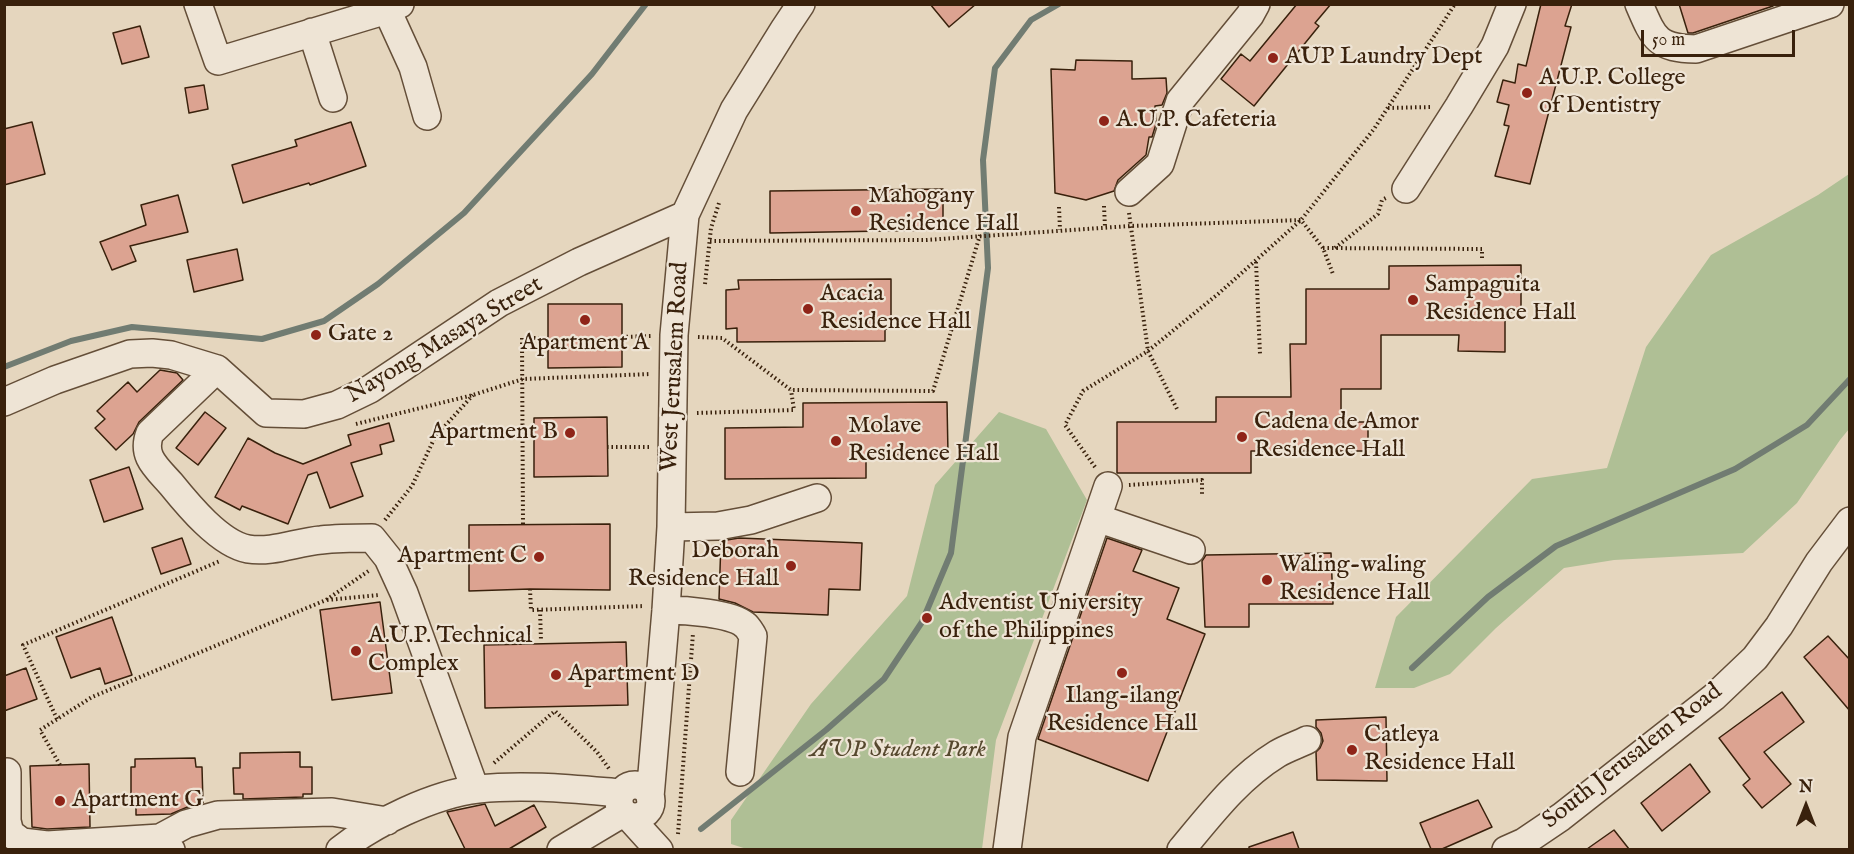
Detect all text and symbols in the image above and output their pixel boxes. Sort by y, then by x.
scale bar [1644,18,1798,56]
text: 50 m [1652,29,1685,52]
place label: AUP Laundry Dept [1285,44,1483,72]
marker: AUP Laundry Dept [1266,51,1280,65]
place label: A.U.P. College of Dentistry [1539,65,1686,121]
marker: A.U.P. College of Dentistry [1520,86,1534,100]
place label: A.U.P. Cafeteria [1116,107,1276,135]
marker: A.U.P. Cafeteria [1097,114,1111,128]
place label: Mahogany Residence Hall [868,183,1019,239]
marker: Mahogany Residence Hall [849,204,863,218]
street label: West Jerusalem Road [656,261,696,473]
street label: Nayong Masaya Street [342,271,548,411]
place label: Sampaguita Residence Hall [1425,272,1576,328]
place label: Acacia Residence Hall [820,281,971,337]
marker: Sampaguita Residence Hall [1406,293,1420,307]
marker: Acacia Residence Hall [801,302,815,316]
marker: Apartment A [578,313,592,327]
place label: Gate 2 [328,321,393,349]
marker: Gate 2 [309,328,323,342]
place label: Apartment A [521,330,649,358]
place label: Cadena de Amor Residence Hall [1254,409,1419,465]
place label: Molave Residence Hall [848,413,999,469]
place label: Apartment B [430,419,558,447]
marker: Apartment B [563,426,577,440]
marker: Cadena de Amor Residence Hall [1235,430,1249,444]
marker: Molave Residence Hall [829,434,843,448]
place label: Deborah Residence Hall [628,538,779,594]
place label: Apartment C [398,543,527,571]
marker: Apartment C [532,550,546,564]
place label: Waling-waling Residence Hall [1279,552,1430,608]
marker: Deborah Residence Hall [784,559,798,573]
marker: Waling-waling Residence Hall [1260,573,1274,587]
place label: Adventist University of the Philippines [939,590,1143,646]
marker: Adventist University of the Philippines [920,611,934,625]
place label: A.U.P. Technical Complex [368,623,532,679]
marker: A.U.P. Technical Complex [349,644,363,658]
place label: Apartment D [568,661,700,689]
marker: Ilang-ilang Residence Hall [1115,666,1129,680]
marker: Apartment D [549,668,563,682]
street label: South Jerusalem Road [1538,678,1728,836]
place label: Ilang-ilang Residence Hall [1046,683,1198,739]
place label: Catleya Residence Hall [1364,722,1515,778]
park label: AUP Student Park [810,737,986,765]
marker: Catleya Residence Hall [1345,743,1359,757]
north arrow [1776,776,1836,836]
text: N [1799,778,1813,798]
place label: Apartment G [72,787,203,815]
marker: Apartment G [53,794,67,808]

